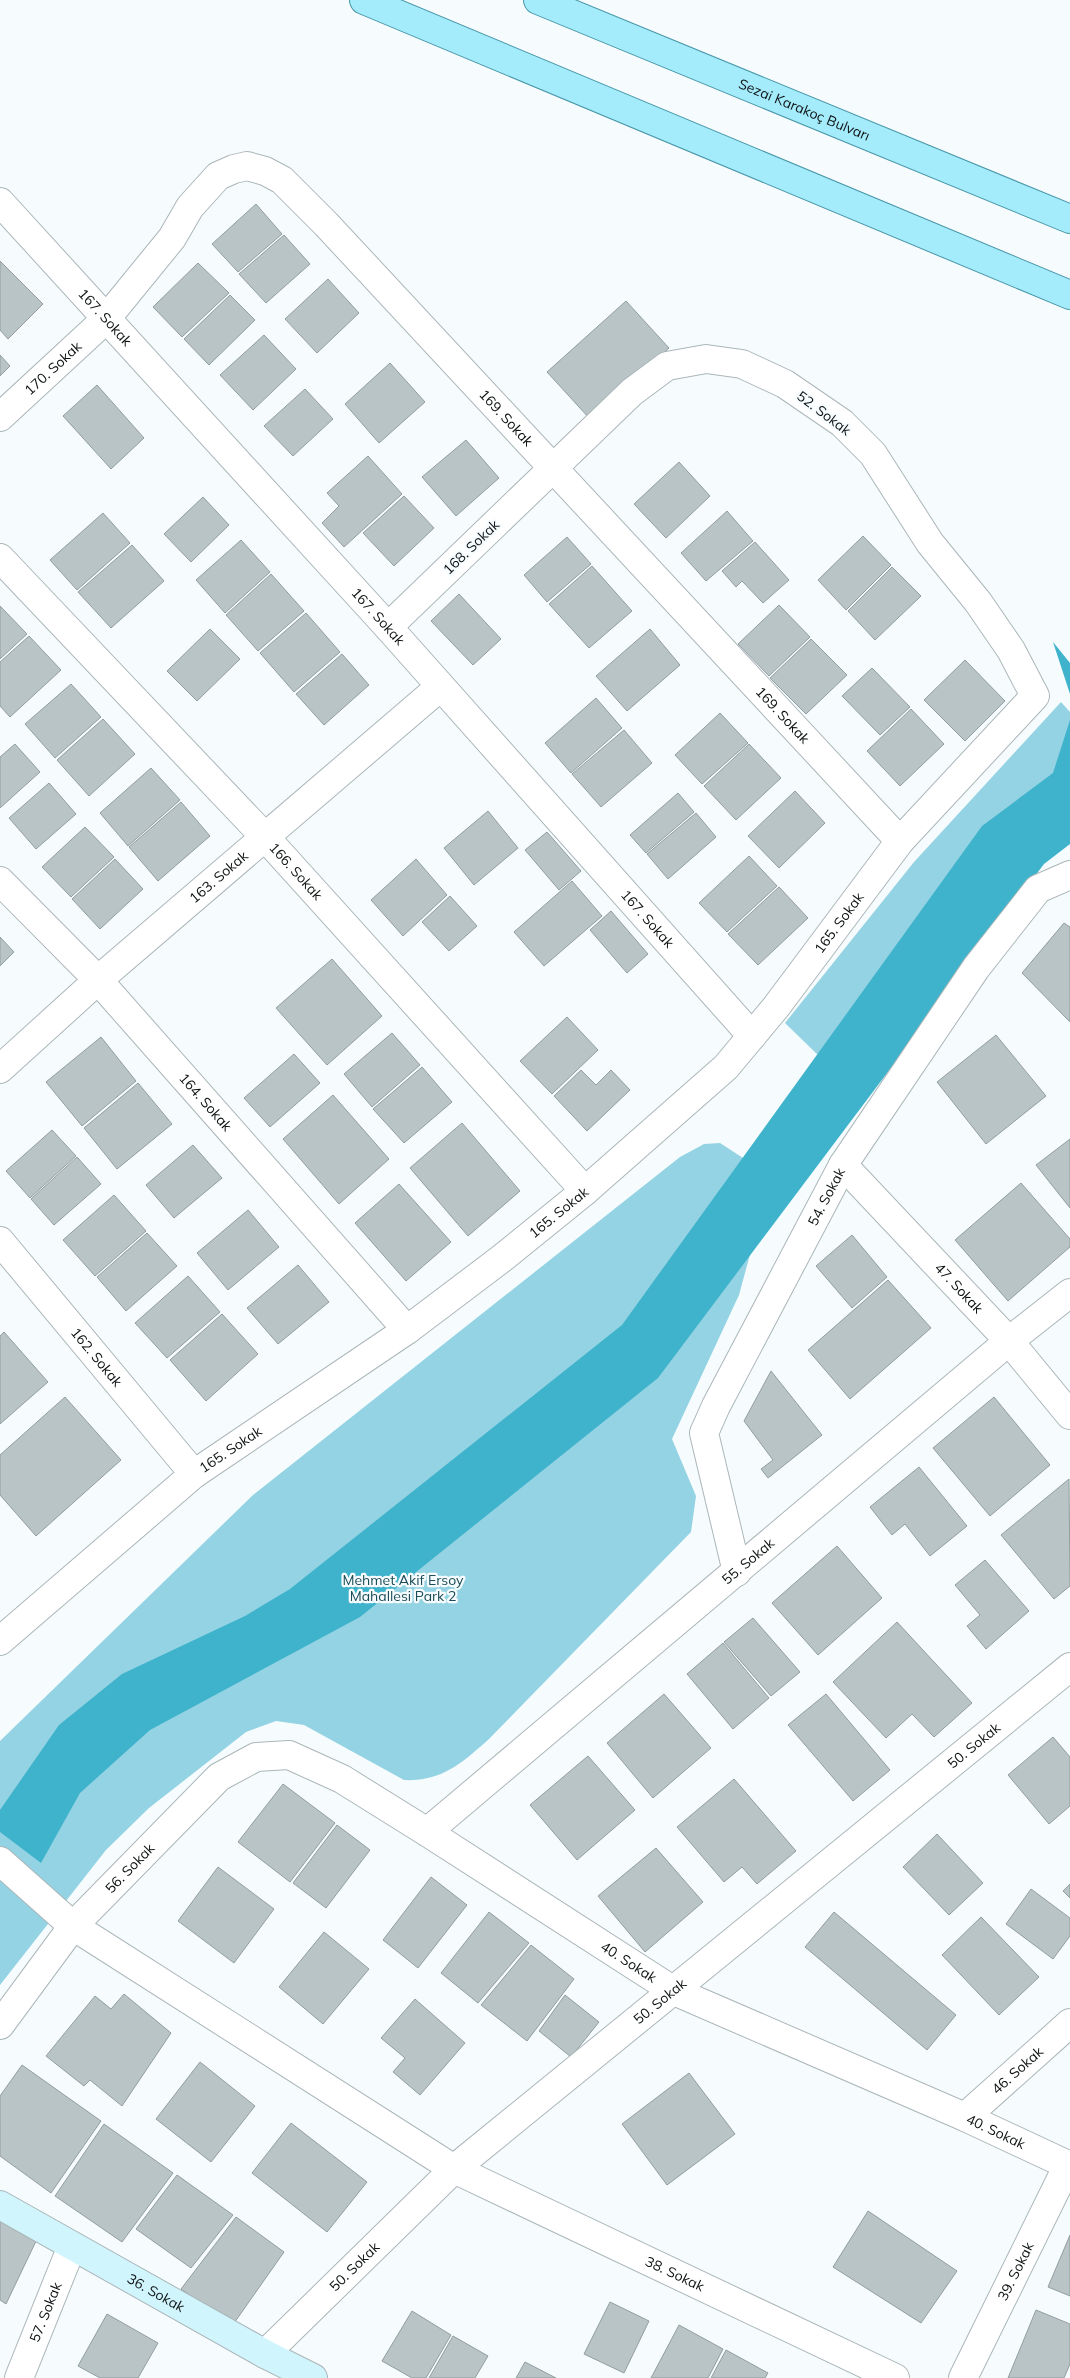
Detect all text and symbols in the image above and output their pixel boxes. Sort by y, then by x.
street label: Sezai Karakoç Bulvarı [736,75,873,145]
street label: 167. Sokak [74,285,136,350]
street label: 170. Sokak [20,337,86,399]
street label: 169. Sokak [475,385,538,451]
street label: 52. Sokak [793,387,855,440]
street label: 168. Sokak [439,515,504,578]
street label: 167. Sokak [347,584,409,649]
street label: 169. Sokak [752,683,814,748]
street label: 166. Sokak [265,839,327,904]
street label: 163. Sokak [185,846,252,907]
street label: 167. Sokak [617,886,679,952]
street label: 165. Sokak [810,888,868,957]
street label: 164. Sokak [175,1069,237,1135]
street label: 54. Sokak [804,1164,849,1229]
street label: 165. Sokak [525,1182,593,1242]
street label: 47. Sokak [931,1259,988,1318]
street label: 162. Sokak [67,1324,127,1391]
street label: 165. Sokak [196,1421,266,1477]
street label: 55. Sokak [718,1533,779,1588]
park label: Mehmet Akif Ersoy Mahallesi Park 2 [342,1571,464,1605]
street label: 50. Sokak [944,1718,1005,1772]
street label: 56. Sokak [101,1839,159,1897]
street label: 40. Sokak [597,1937,661,1987]
street label: 50. Sokak [630,1974,691,2028]
street label: 46. Sokak [988,2042,1047,2098]
street label: 40. Sokak [963,2110,1029,2153]
street label: 50. Sokak [325,2237,384,2295]
street label: 39. Sokak [994,2238,1038,2304]
street label: 38. Sokak [642,2252,708,2296]
street label: 36. Sokak [124,2269,189,2316]
street label: 57. Sokak [25,2279,66,2345]

